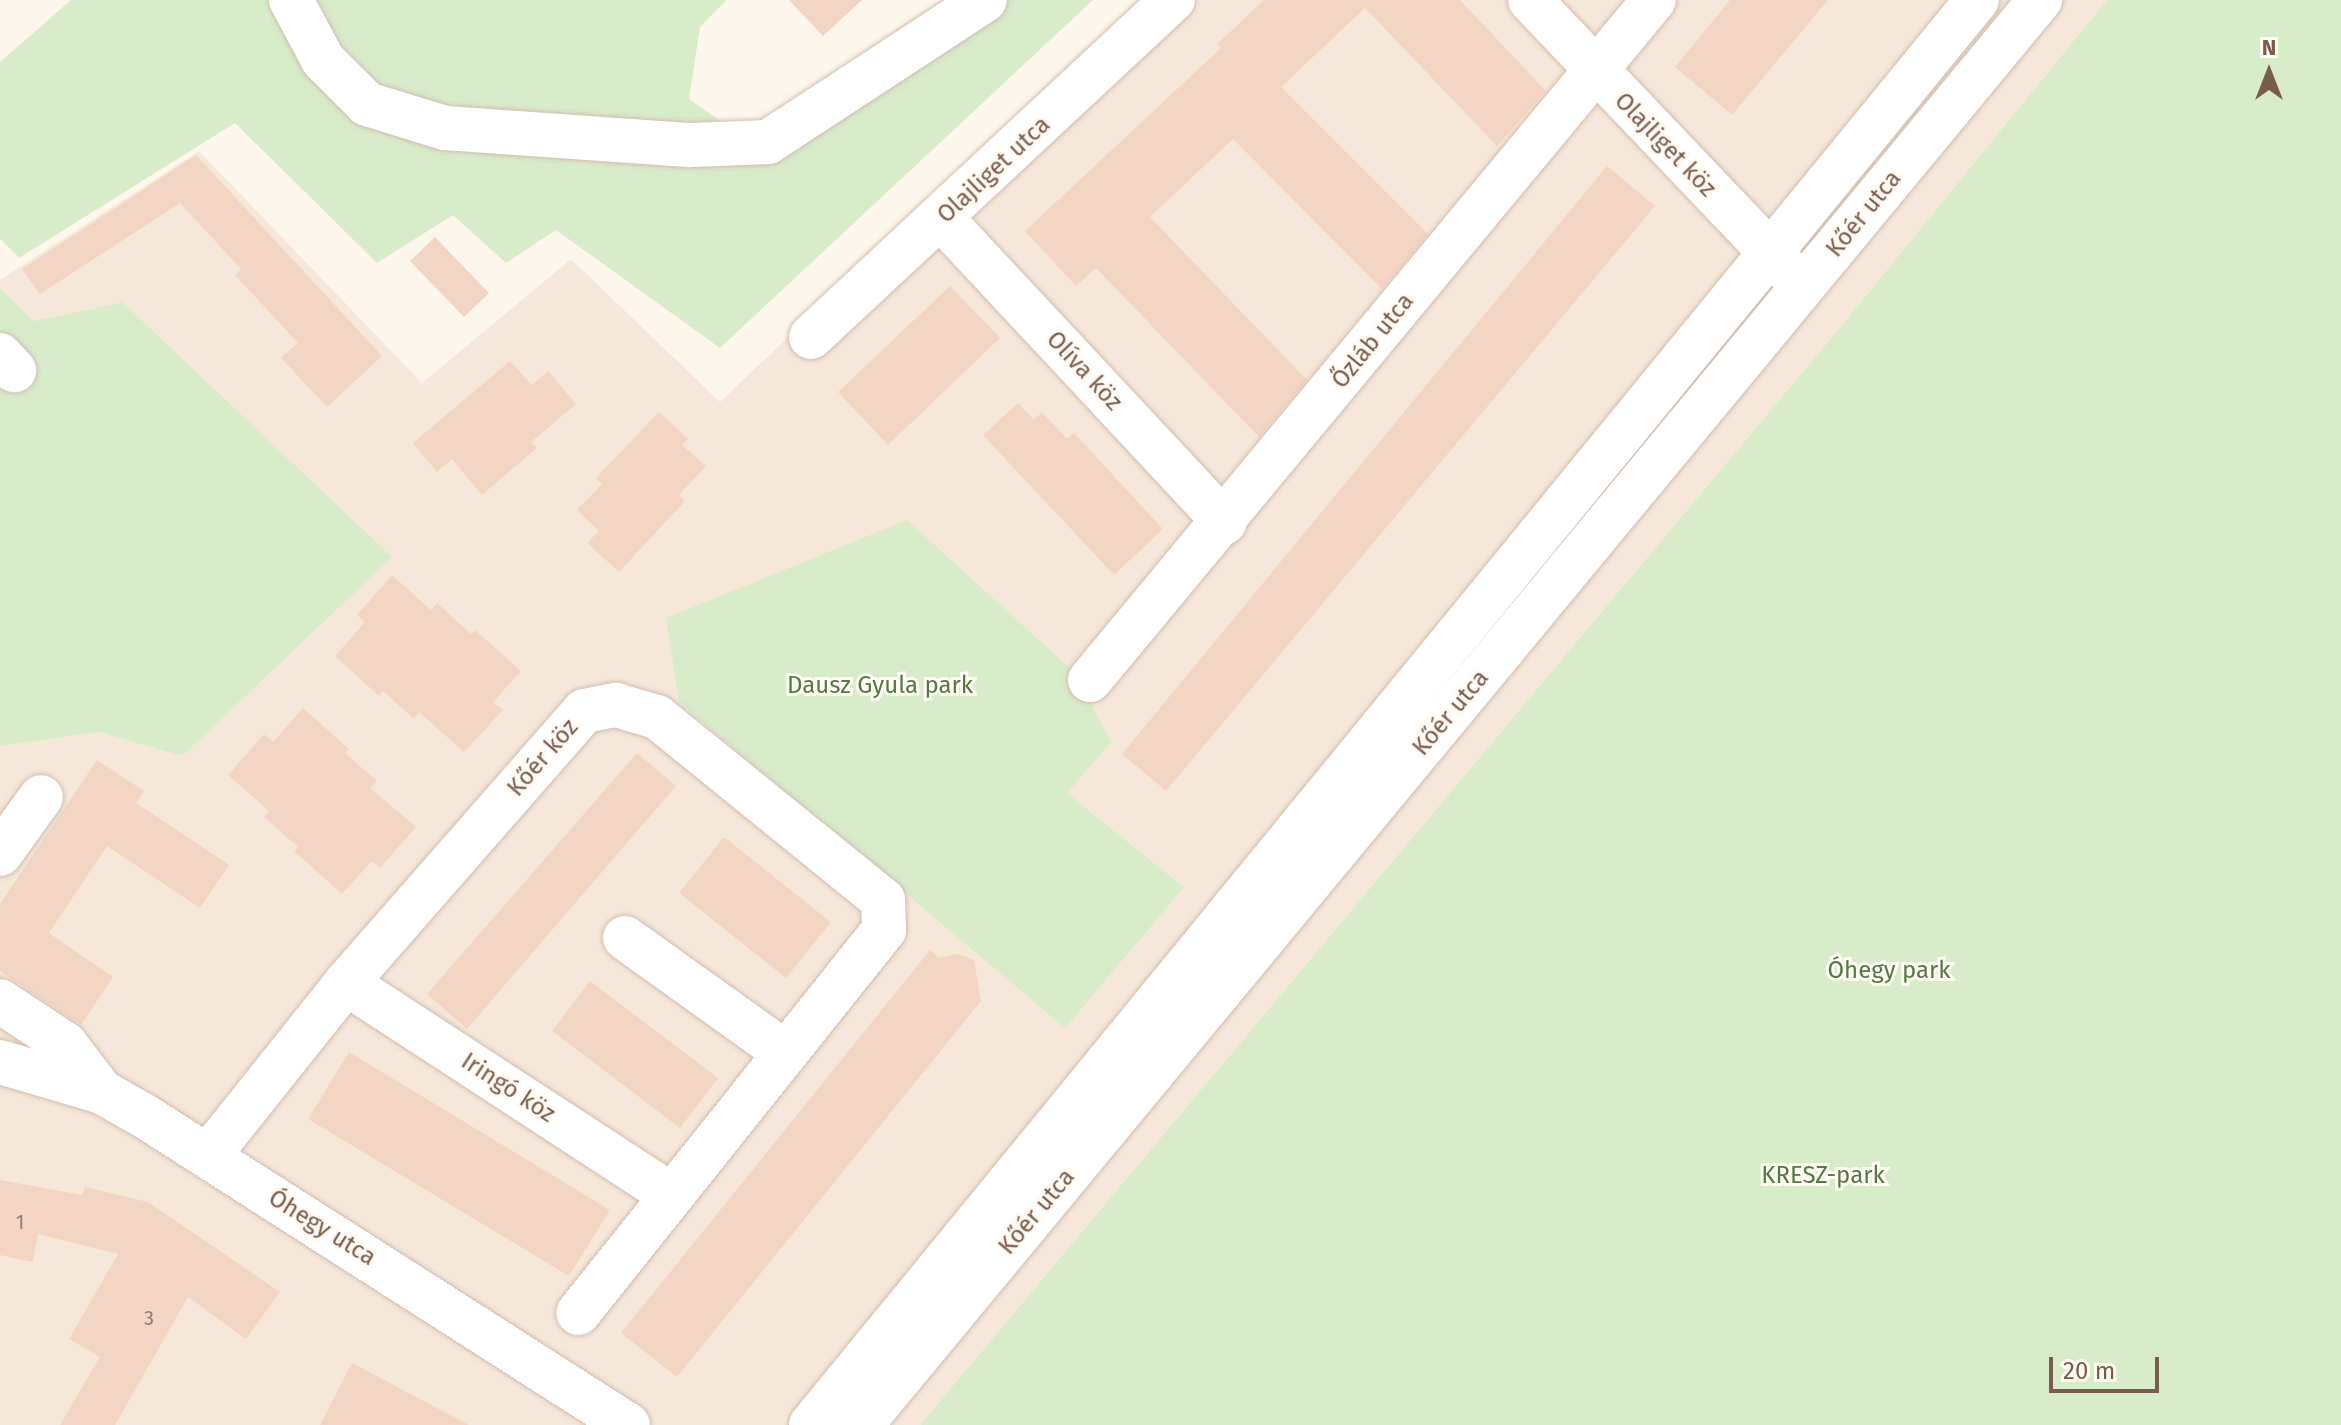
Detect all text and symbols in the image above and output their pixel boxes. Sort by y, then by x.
north arrow [2229,32,2309,112]
text: N [2262,34,2276,61]
street label: Olajliget köz [1608,87,1722,203]
street label: Olajliget utca [932,110,1056,230]
street label: Kőér utca [1820,165,1908,263]
street label: Őzláb utca [1326,288,1420,394]
street label: Olíva köz [1040,325,1128,417]
street label: Kőér utca [1407,664,1495,762]
park label: Dausz Gyula park [787,672,973,700]
street label: Kőér köz [502,713,584,803]
park label: Óhegy park [1827,957,1951,985]
street label: Iringó köz [456,1047,560,1129]
park label: KRESZ-park [1761,1162,1885,1190]
street label: Kőér utca [993,1163,1081,1261]
street label: Óhegy utca [263,1184,381,1272]
house number: 1 [16,1210,24,1234]
house number: 3 [144,1306,154,1330]
scale bar [2053,1341,2163,1391]
text: 20 m [2063,1357,2115,1385]

